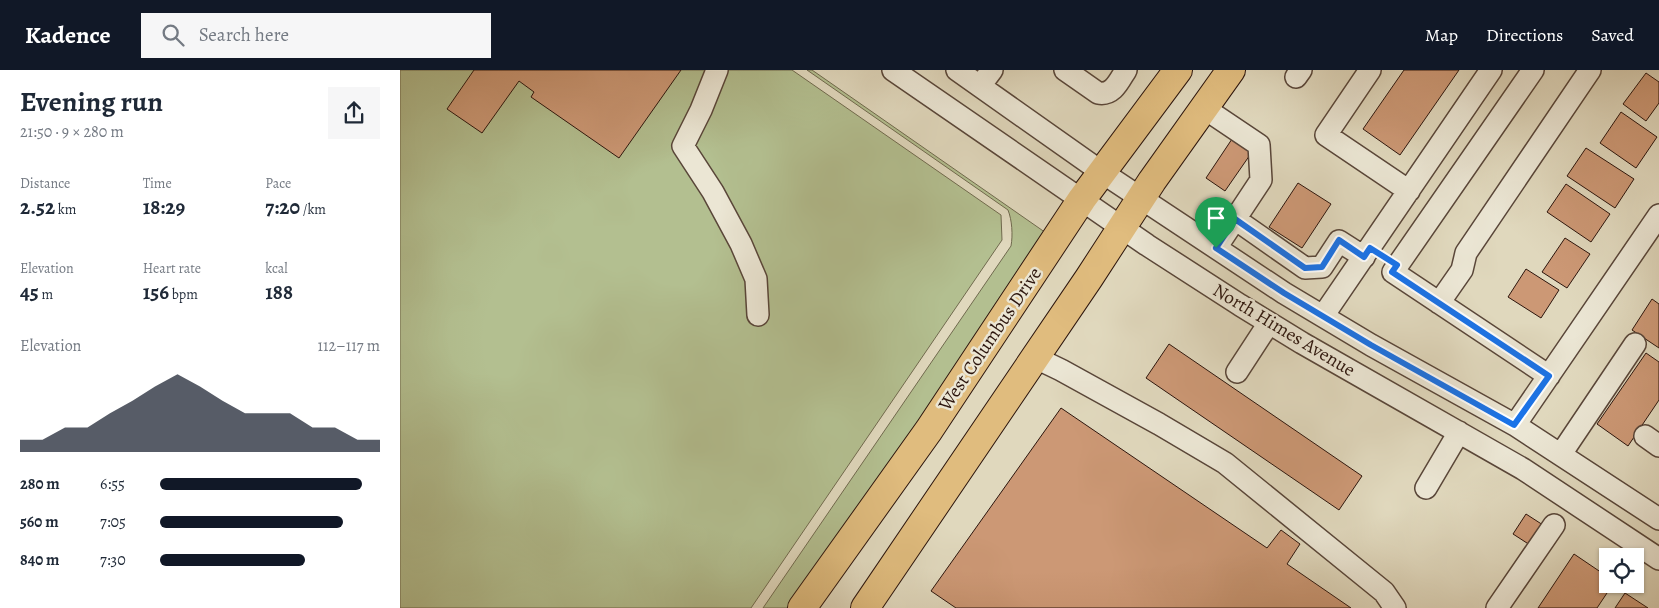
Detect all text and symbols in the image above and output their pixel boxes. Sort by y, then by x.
search box [141,13,491,58]
text: Kadence [25,19,111,51]
icon: search [159,21,187,49]
text: Search here [199,22,289,48]
text: Map [1425,23,1458,47]
text: Directions [1486,23,1563,47]
text: Saved [1591,23,1634,47]
text: Evening run [20,83,163,121]
button: share [328,87,380,139]
text: 21:50 · 9 × 280 m [20,121,124,143]
text: Distance [20,174,70,193]
text: Time [143,174,172,193]
text: Pace [265,174,291,193]
text: 2.52 [20,193,55,221]
text: 18:29 [143,193,185,221]
text: 7:20 [265,193,300,221]
pin [1195,197,1237,248]
text: km [55,200,76,219]
text: /km [300,200,326,219]
icon: arrive [1202,204,1230,232]
text: Elevation [20,259,74,278]
text: Heart rate [143,259,201,278]
text: kcal [265,259,288,278]
street label: West Columbus Drive [932,262,1048,417]
street label: North Himes Avenue [1208,277,1360,383]
text: 45 [20,278,39,306]
text: 156 [143,278,169,306]
text: 188 [265,278,293,306]
text: m [39,285,53,304]
text: bpm [169,285,198,304]
text: Elevation [20,335,81,357]
text: 112–117 m [318,335,380,357]
text: 280 m [20,473,60,495]
text: 6:55 [100,473,125,495]
text: 560 m [20,511,59,533]
text: 7:05 [100,511,126,533]
map controls [1599,548,1644,593]
button: locate [1599,548,1644,593]
text: 840 m [20,549,59,571]
text: 7:30 [100,549,126,571]

